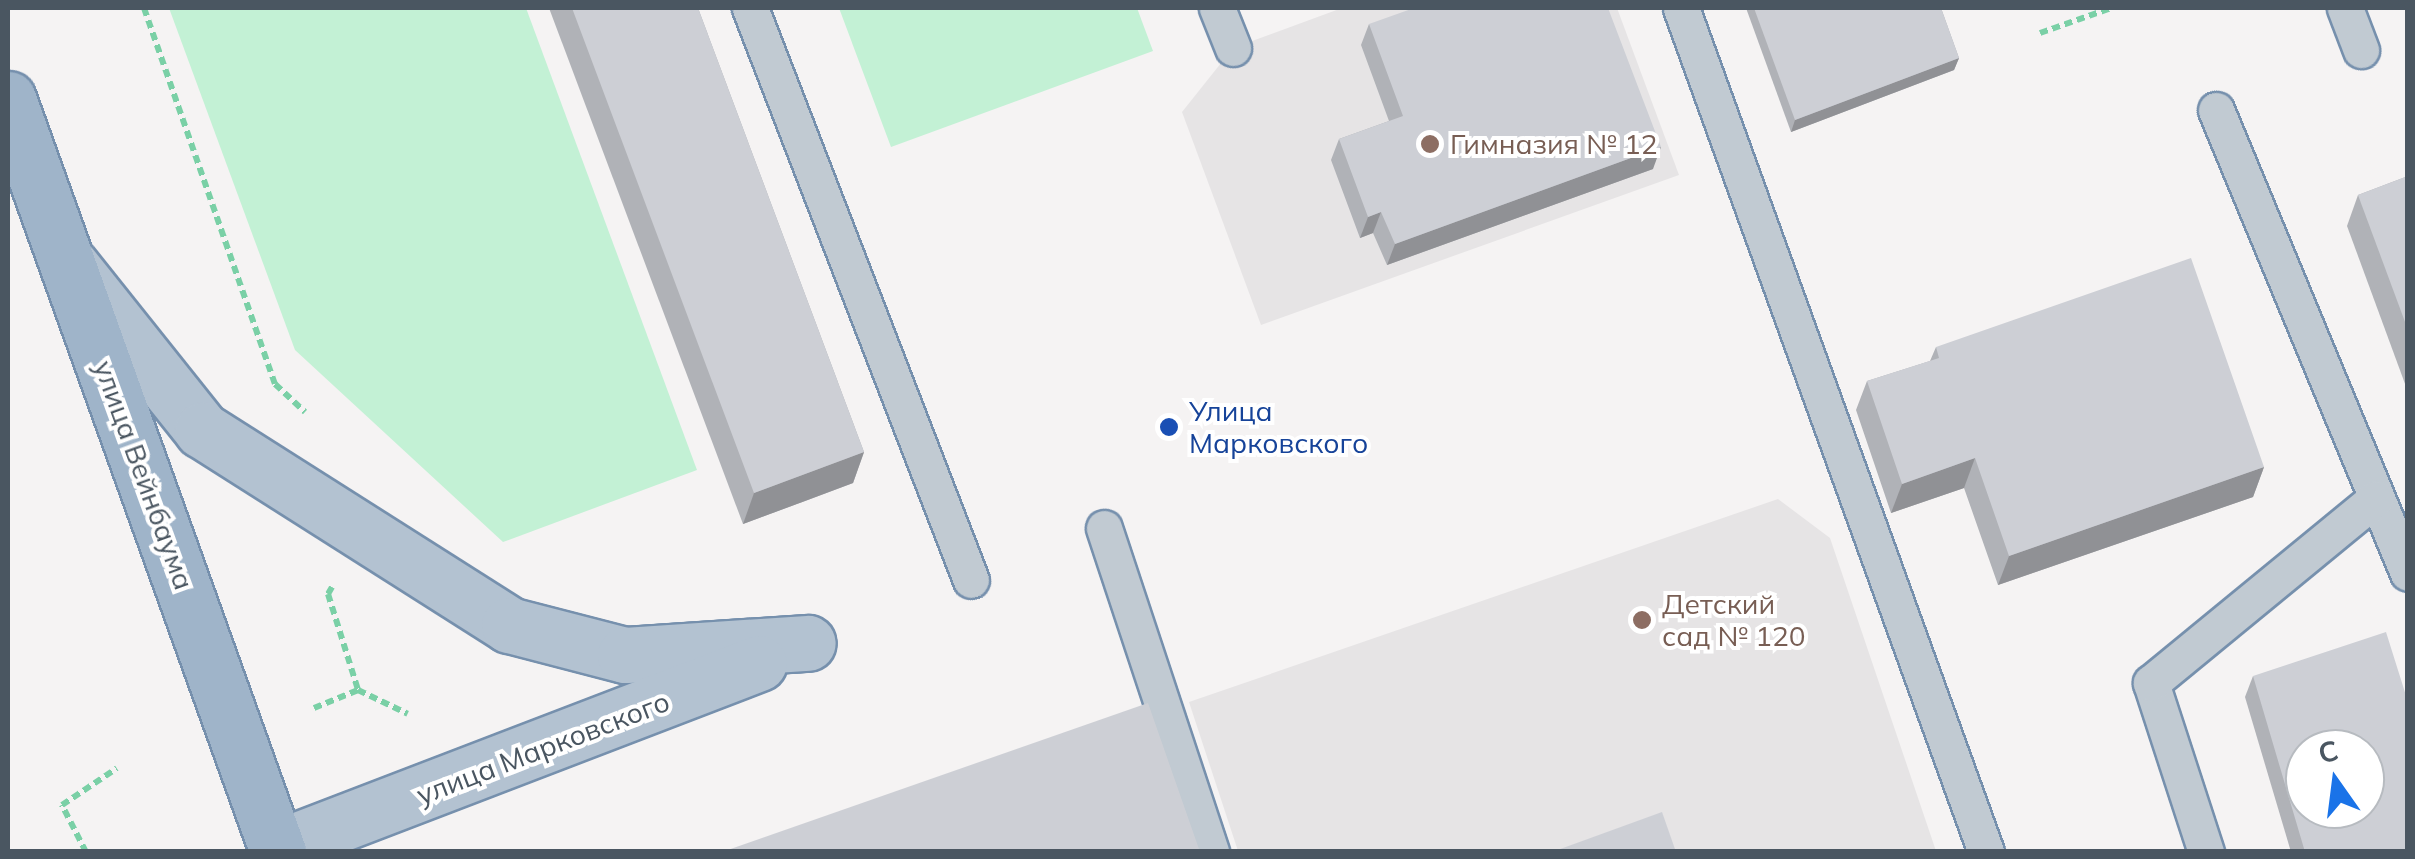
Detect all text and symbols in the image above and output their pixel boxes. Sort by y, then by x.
place label: Гимназия № 12 [1450,127,1658,161]
marker: Гимназия № 12 [1419,133,1441,155]
street label: улица Вейнбаума [87,356,201,594]
place label: Улица Марковского [1189,394,1368,460]
marker: Улица Марковского [1158,416,1180,438]
place label: Детский сад № 120 [1662,587,1806,653]
marker: Детский сад № 120 [1631,609,1653,631]
street label: улица Марковского [412,684,674,812]
north arrow [2285,729,2385,829]
text: С [2315,732,2342,771]

